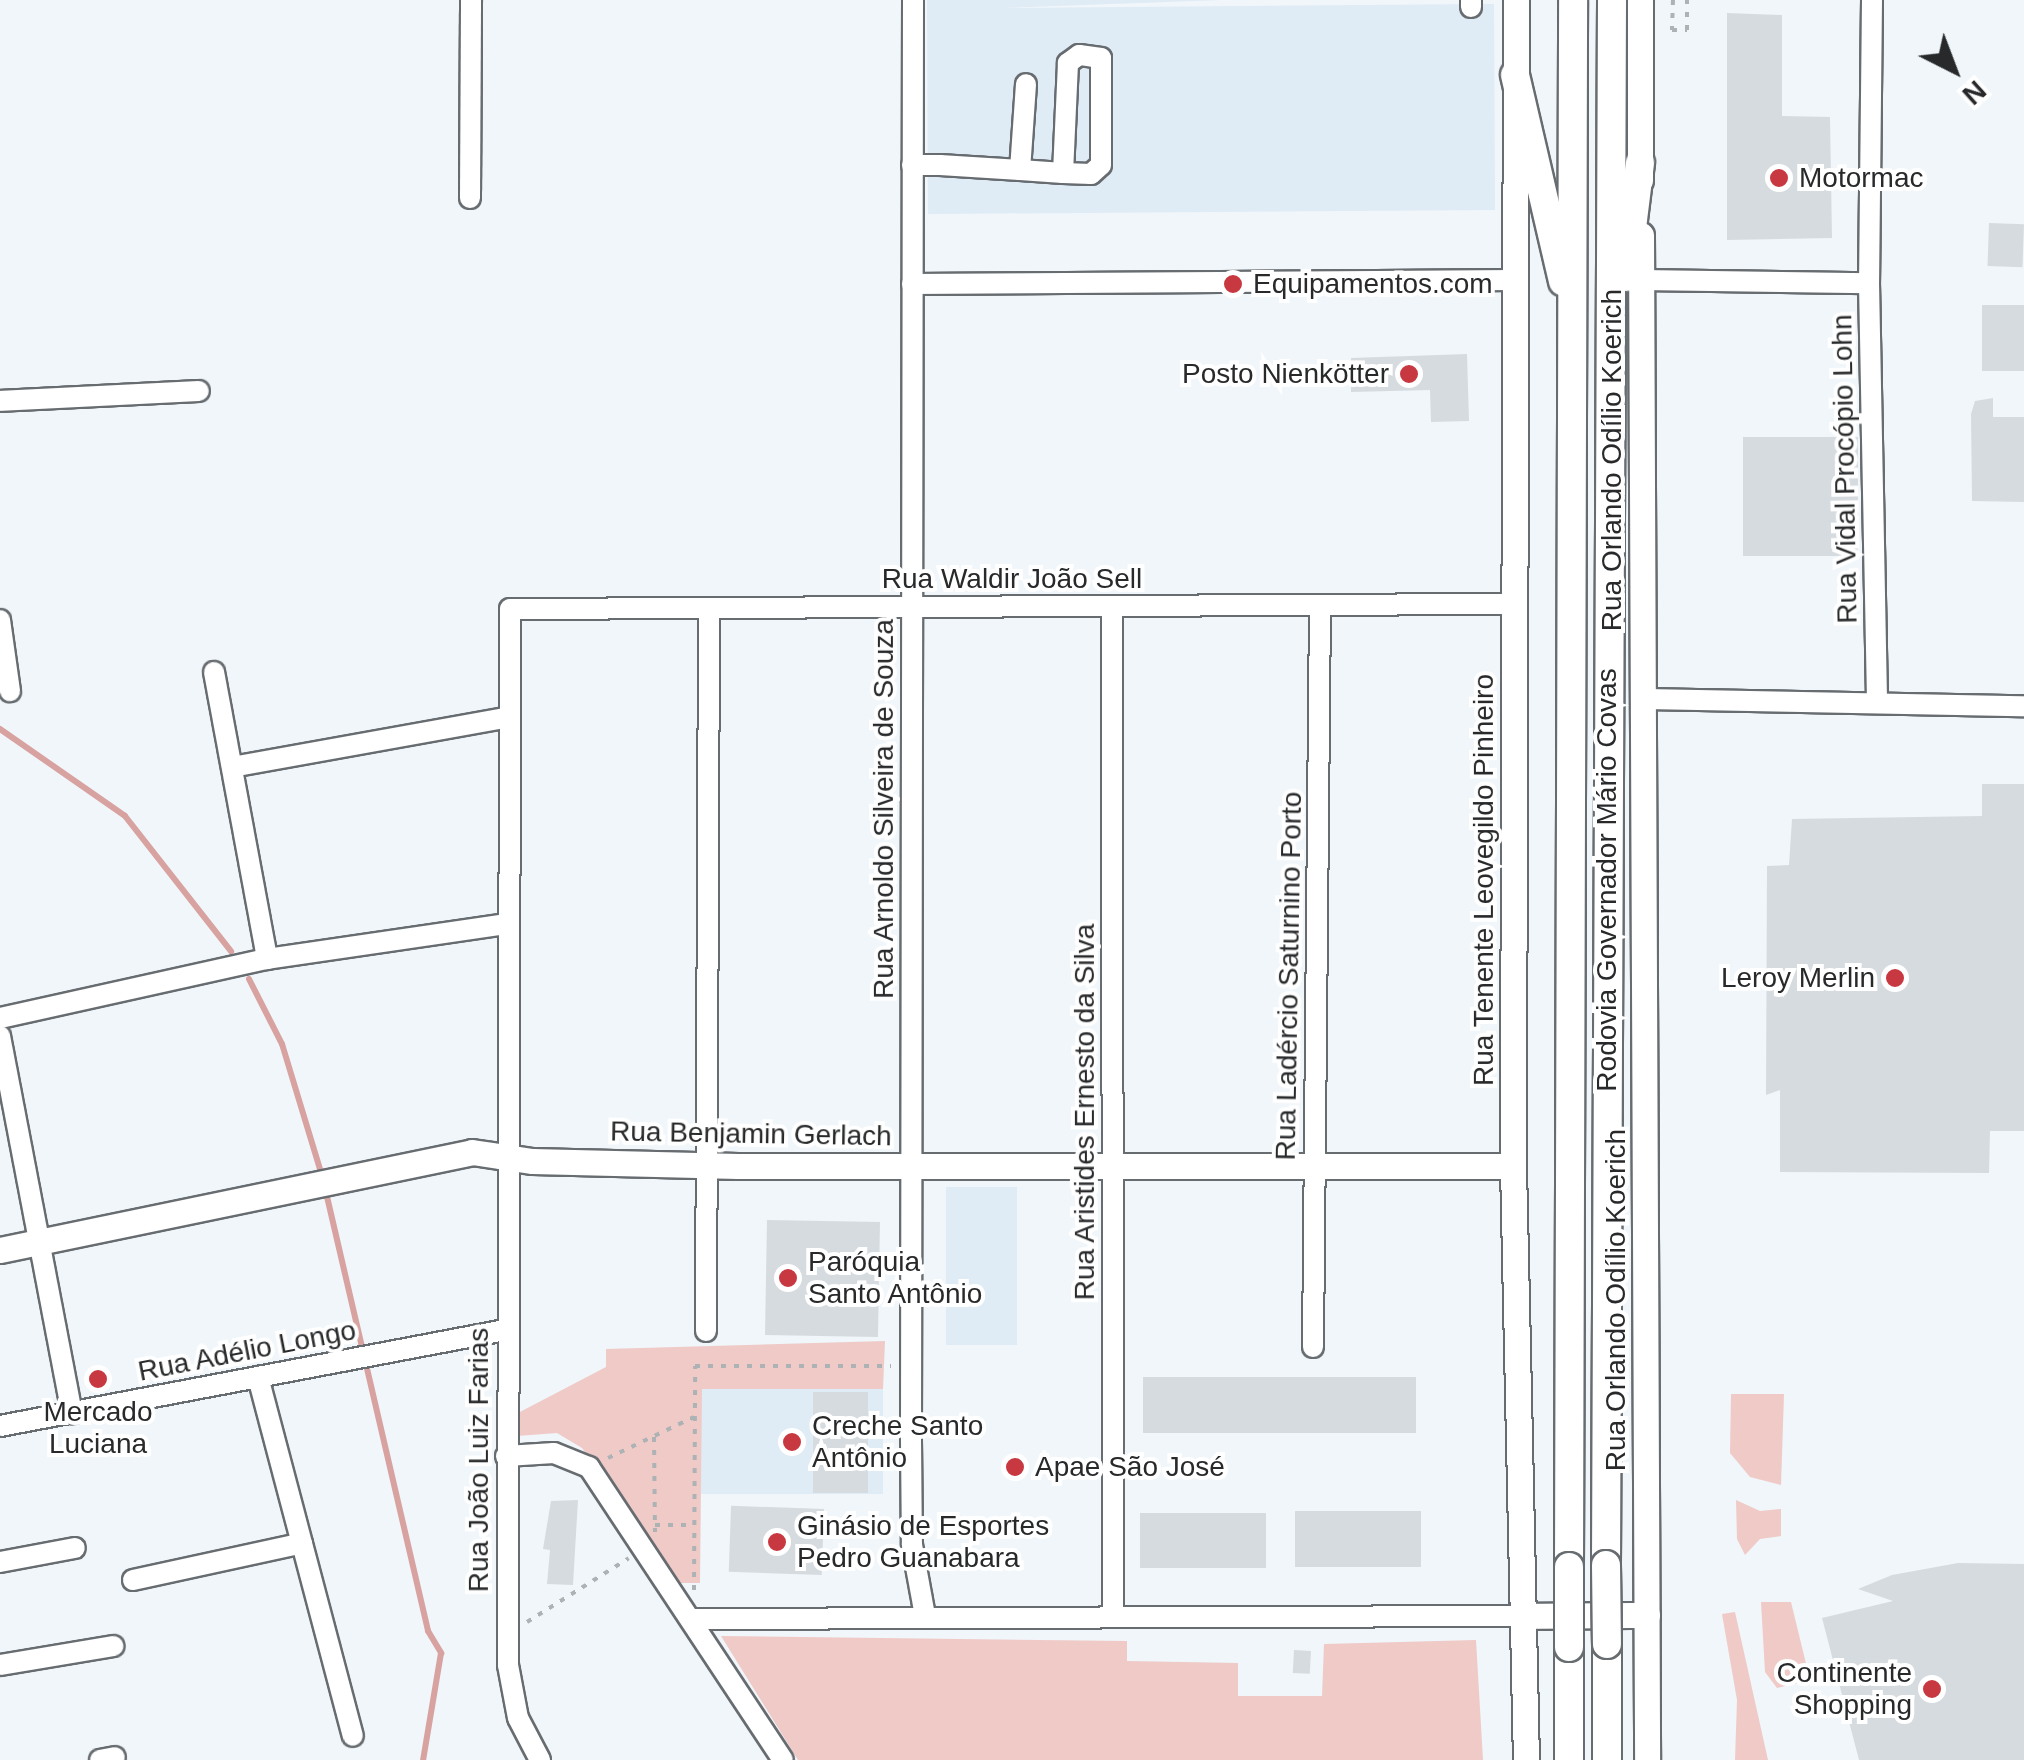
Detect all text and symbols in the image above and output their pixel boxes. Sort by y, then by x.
north arrow [1904,20,2004,120]
text: N [1957,74,1992,111]
place label: Motormac [1799,161,1923,195]
marker: Motormac [1768,167,1790,189]
place label: Equipamentos.com [1253,267,1493,301]
marker: Equipamentos.com [1222,273,1244,295]
street label: Rua Orlando Odílio Koerich [1595,289,1629,631]
street label: Rua Vidal Procópio Lohn [1826,314,1864,624]
place label: Posto Nienkötter [1182,357,1389,391]
marker: Posto Nienkötter [1398,363,1420,385]
street label: Rua Waldir João Sell [882,562,1142,596]
street label: Rua Arnoldo Silveira de Souza [867,618,901,1000]
street label: Rodovia Governador Mário Covas [1590,668,1624,1092]
street label: Rua Tenente Leovegildo Pinheiro [1467,674,1501,1086]
street label: Rua Ladércio Saturnino Porto [1269,791,1309,1161]
street label: Rua Aristides Ernesto da Silva [1068,923,1102,1301]
place label: Leroy Merlin [1721,961,1875,995]
marker: Leroy Merlin [1884,967,1906,989]
street label: Rua Benjamin Gerlach [610,1115,892,1153]
street label: Rua Orlando Odílio Koerich [1599,1129,1633,1471]
place label: Paróquia Santo Antônio [808,1245,984,1311]
marker: Paróquia Santo Antônio [777,1267,799,1289]
street label: Rua Adélio Longo [135,1313,359,1389]
street label: Rua João Luiz Farias [462,1328,496,1592]
marker: Mercado Luciana [87,1368,109,1390]
place label: Mercado Luciana [44,1395,152,1461]
place label: Creche Santo Antônio [812,1409,983,1475]
marker: Creche Santo Antônio [781,1431,803,1453]
place label: Apae São José [1035,1450,1225,1484]
marker: Apae São José [1004,1456,1026,1478]
place label: Ginásio de Esportes Pedro Guanabara [797,1509,1049,1575]
marker: Ginásio de Esportes Pedro Guanabara [766,1531,788,1553]
place label: Continente Shopping [1777,1656,1912,1722]
marker: Continente Shopping [1921,1678,1943,1700]

